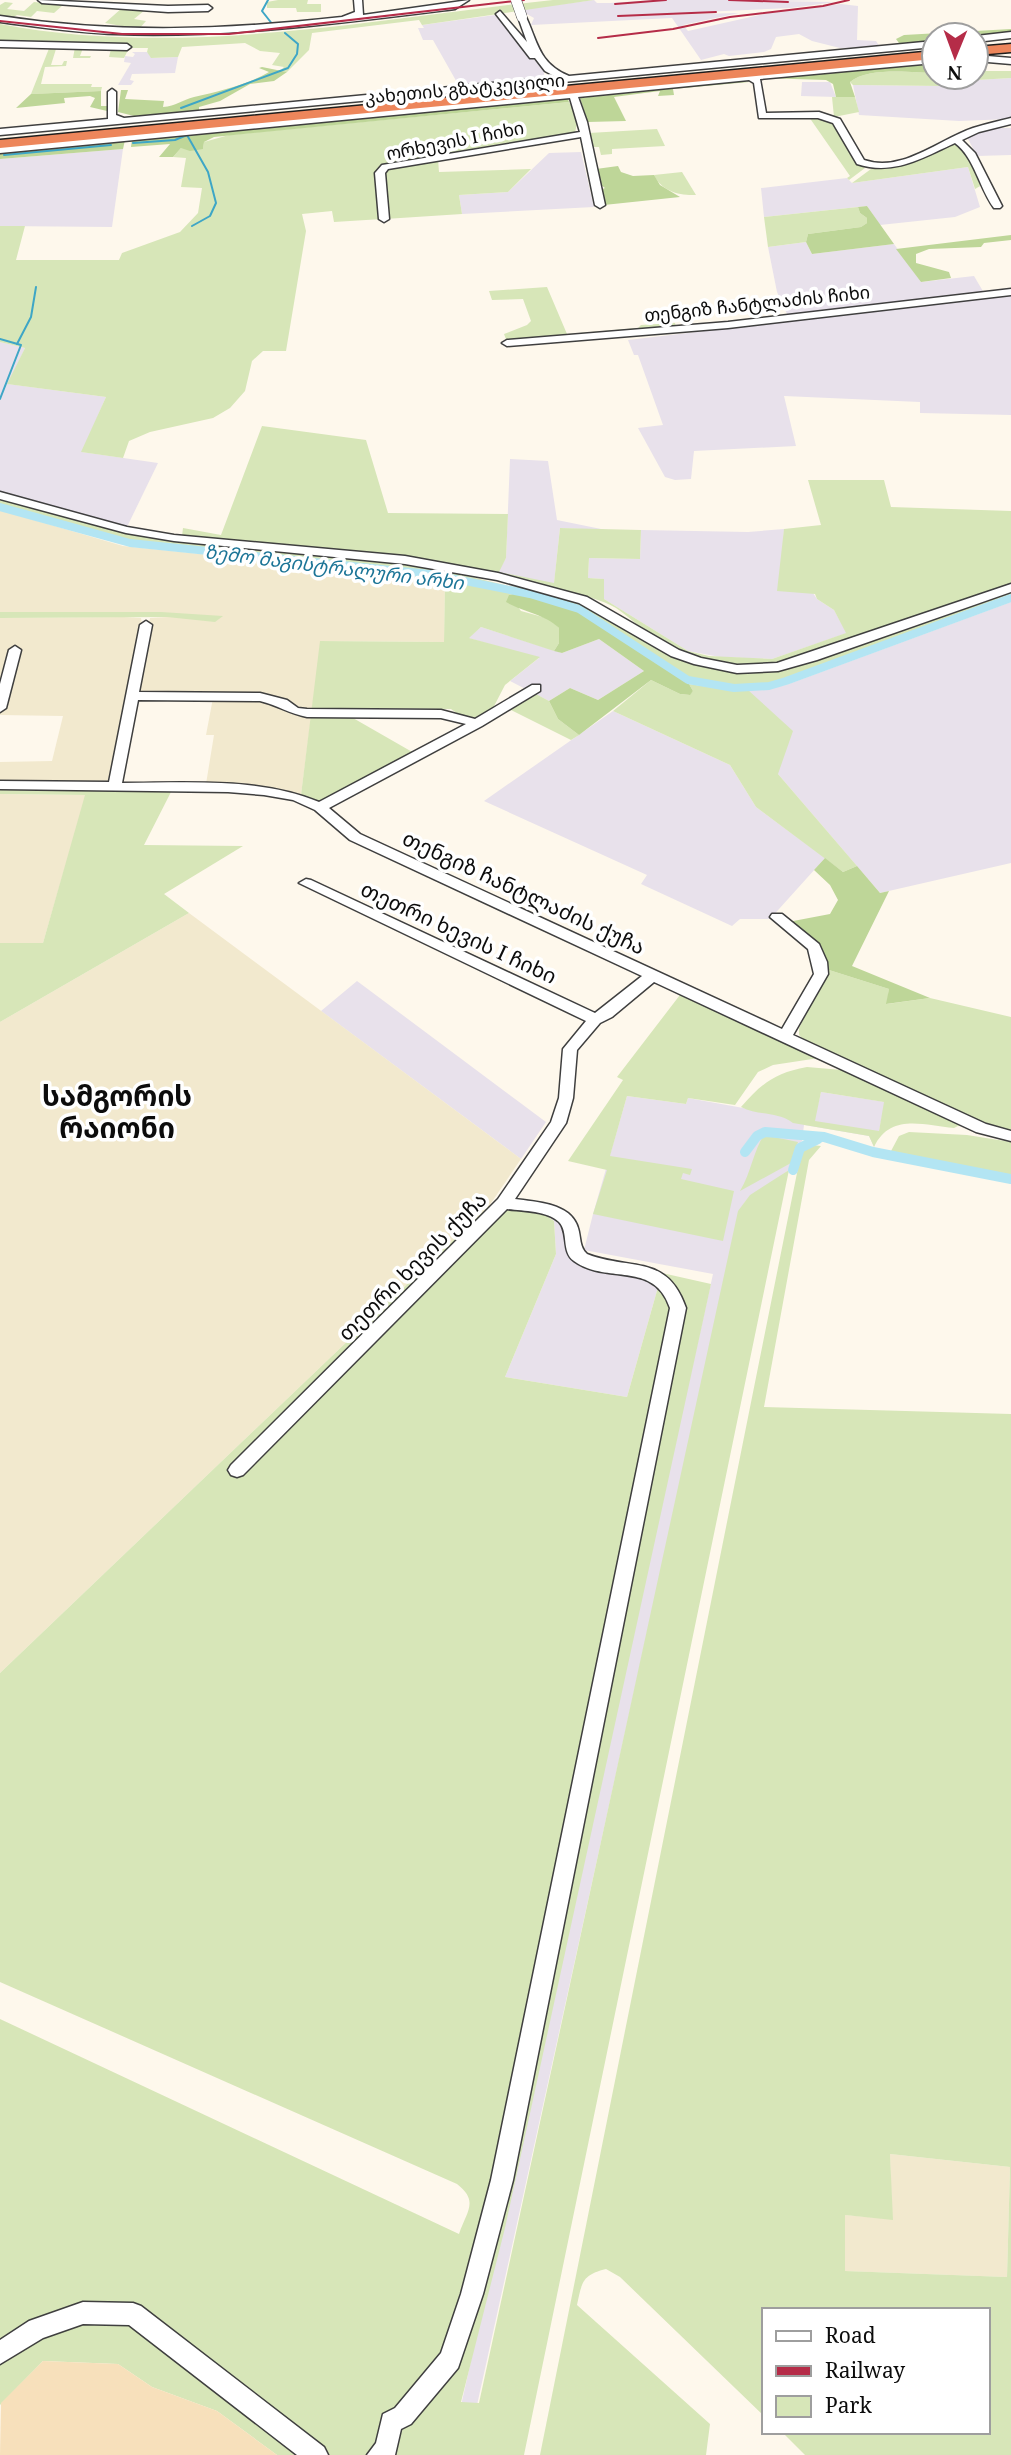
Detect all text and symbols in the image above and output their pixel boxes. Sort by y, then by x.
north arrow [920,21,990,91]
text: N [947,60,962,86]
street label: კახეთის გზატკეცილი [364,67,566,109]
street label: ორხევის I ჩიხი [384,115,526,165]
street label: თენგიზ ჩანტლაძის ჩიხი [643,279,871,327]
water label: ზემო მაგისტრალური არხი [203,538,466,596]
street label: თენგიზ ჩანტლაძის ქუჩა [398,823,650,961]
street label: თეთრი ხევის I ჩიხი [357,874,561,990]
district label: სამგორის რაიონი [42,1076,192,1146]
street label: თეთრი ხევის ქუჩა [332,1186,492,1346]
legend [762,2308,990,2434]
text: Road [825,2321,876,2349]
text: Railway [825,2356,905,2384]
text: Park [825,2391,872,2419]

